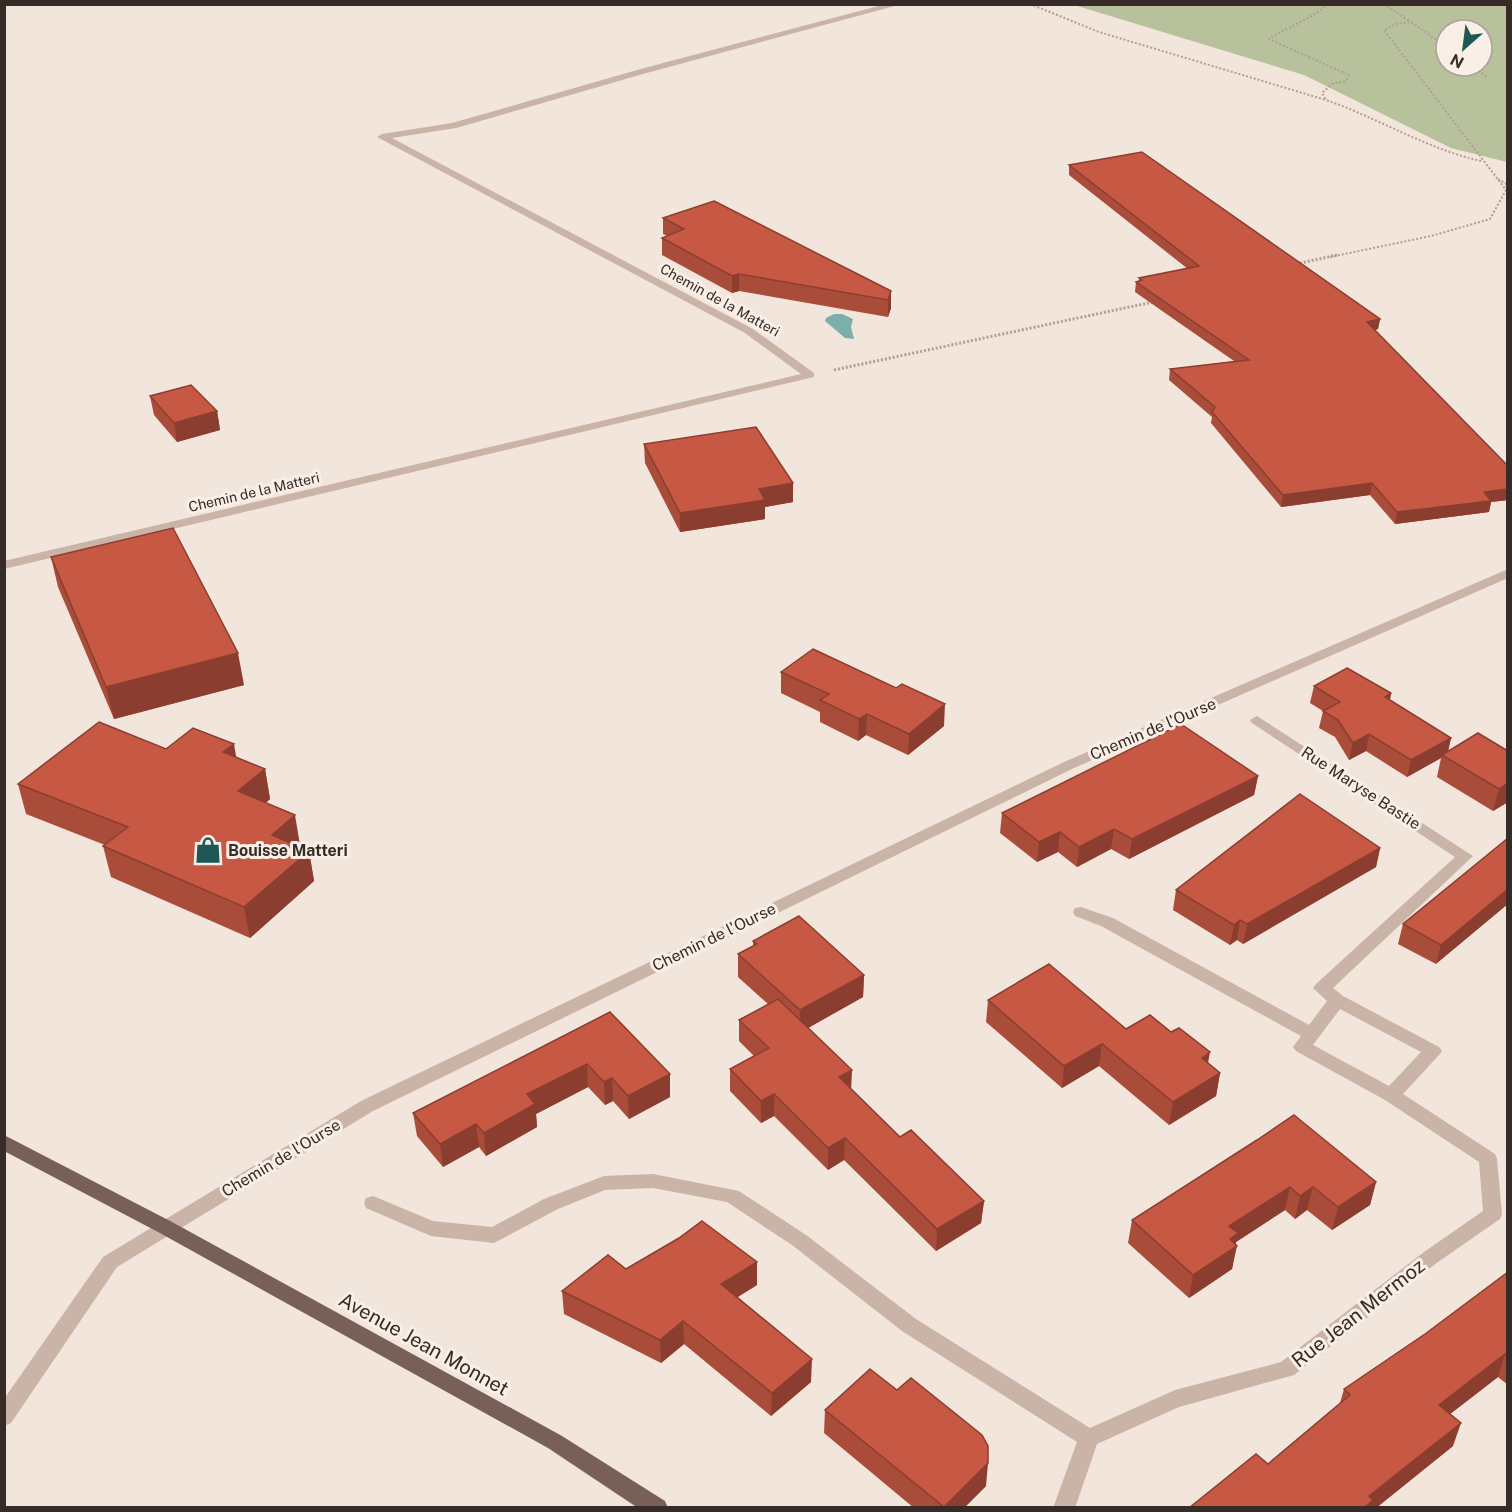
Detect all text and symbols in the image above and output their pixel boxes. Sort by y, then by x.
north arrow [1434,18,1494,78]
text: N [1447,49,1467,72]
street label: Chemin de la Matteri [657,260,783,340]
street label: Chemin de la Matteri [187,469,321,515]
street label: Chemin de l'Ourse [1087,694,1219,764]
street label: Rue Maryse Bastie [1298,742,1424,834]
shop icon: Bouisse Matteri [193,835,223,865]
place label: Bouisse Matteri [228,841,348,860]
street label: Chemin de l'Ourse [649,899,779,975]
street label: Chemin de l'Ourse [218,1115,344,1201]
street label: Rue Jean Mermoz [1287,1254,1429,1372]
street label: Avenue Jean Monnet [335,1287,513,1401]

